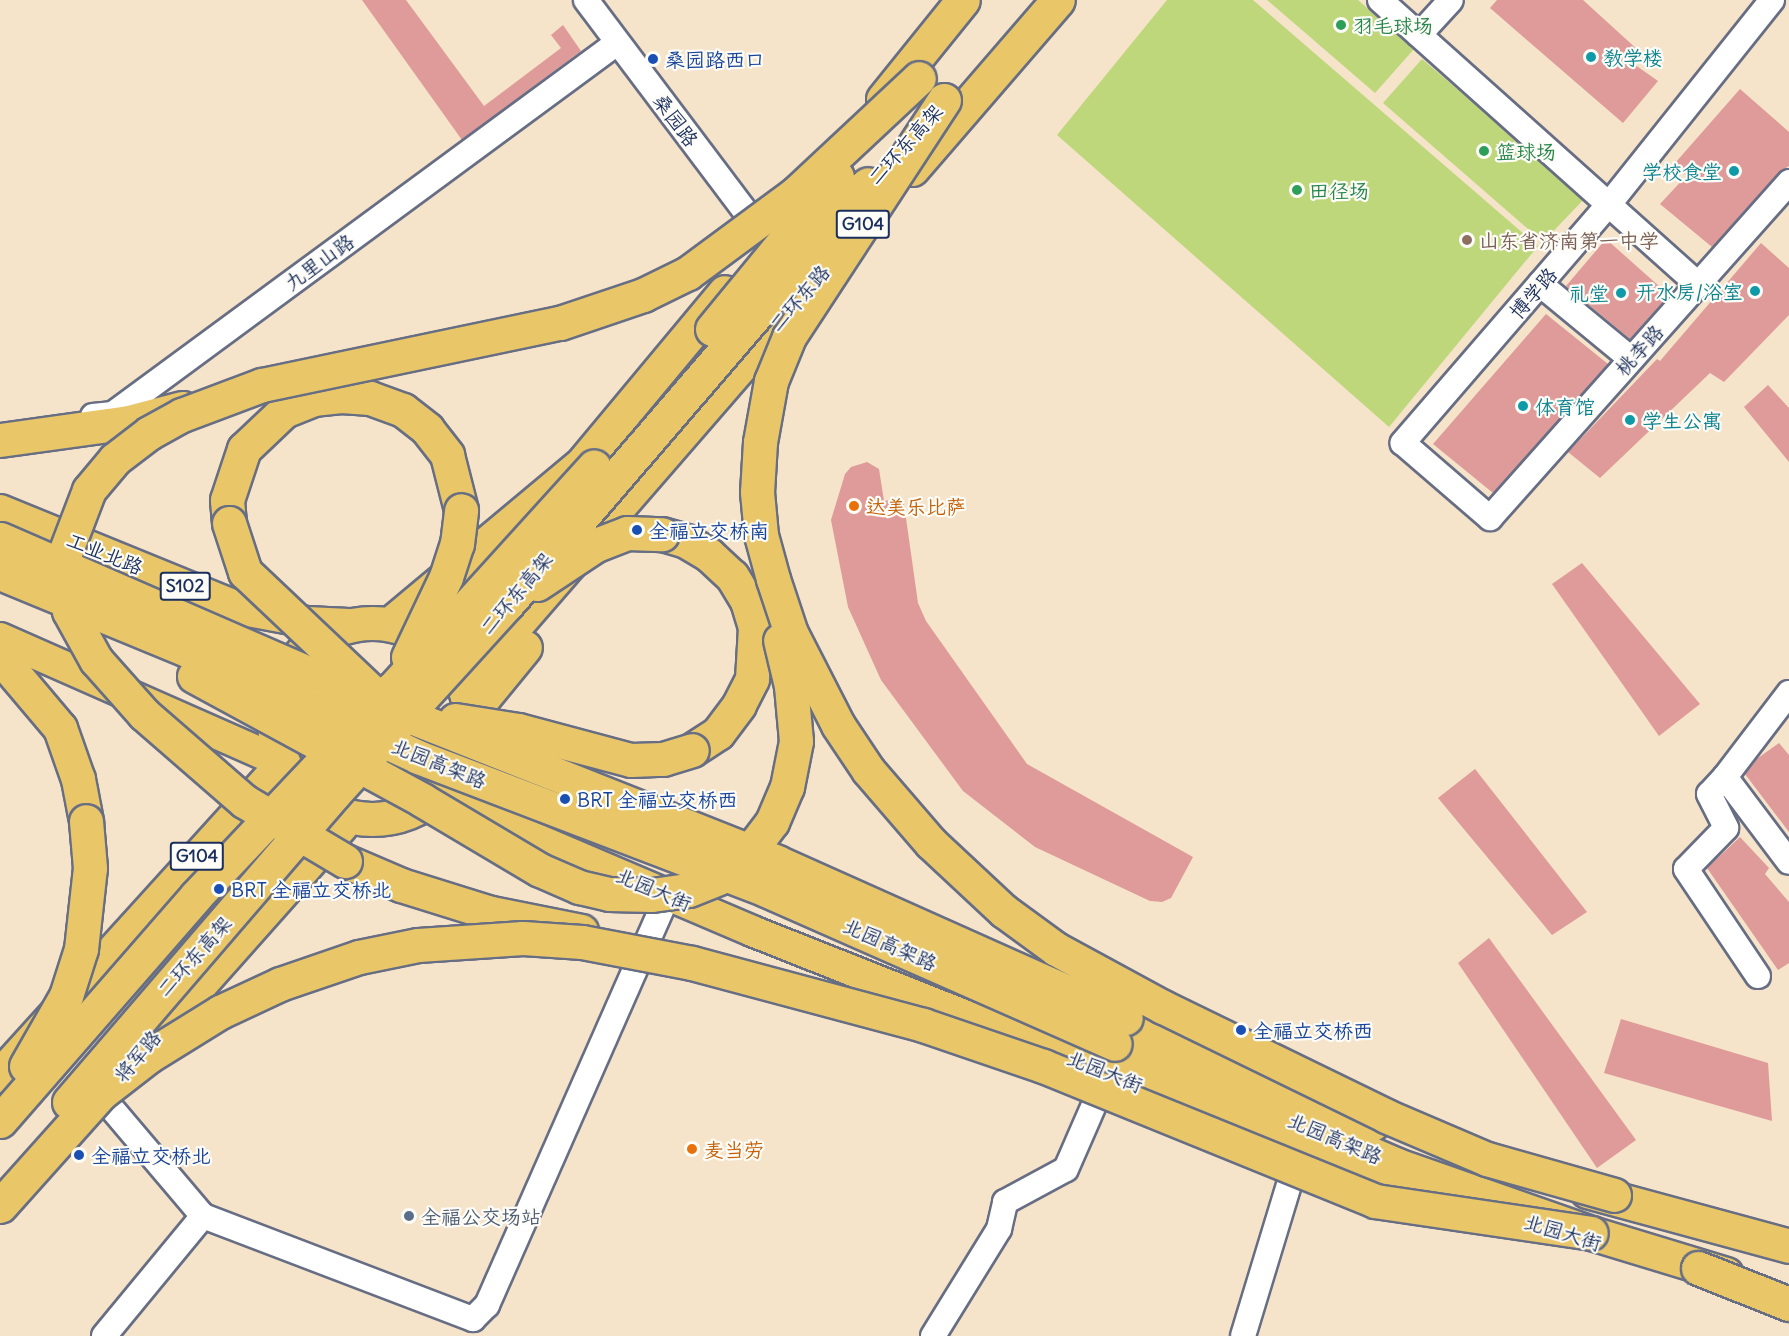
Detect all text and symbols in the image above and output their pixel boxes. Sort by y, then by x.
place label: 羽毛球场 [1353,13,1433,37]
marker: 羽毛球场 [1334,18,1348,32]
place label: 教学楼 [1603,45,1663,69]
place label: 桑园路西口 [665,47,765,71]
marker: 教学楼 [1584,50,1598,64]
marker: 桑园路西口 [646,52,660,66]
street label: 桑园路 [648,89,704,151]
street label: 二环东高架 [863,99,947,189]
place label: 篮球场 [1496,139,1556,163]
marker: 篮球场 [1477,144,1491,158]
place label: 学校食堂 [1642,159,1722,183]
marker: 学校食堂 [1727,164,1741,178]
place label: 田径场 [1309,178,1369,202]
marker: 田径场 [1290,183,1304,197]
road number: G104 [834,209,892,239]
place label: 山东省济南第一中学 [1479,228,1659,252]
street label: 九里山路 [280,229,358,295]
marker: 山东省济南第一中学 [1460,233,1474,247]
street label: 二环东路 [764,260,834,336]
street label: 博学路 [1504,262,1562,324]
place label: 开水房/浴室 [1636,279,1743,303]
place label: 礼堂 [1569,281,1609,305]
marker: 开水房/浴室 [1748,284,1762,298]
marker: 礼堂 [1614,286,1628,300]
street label: 桃李路 [1610,320,1668,380]
place label: 体育馆 [1535,394,1595,418]
marker: 体育馆 [1516,399,1530,413]
place label: 学生公寓 [1642,408,1722,432]
marker: 学生公寓 [1623,413,1637,427]
place label: 达美乐比萨 [866,494,966,518]
marker: 达美乐比萨 [847,499,861,513]
place label: 全福立交桥南 [649,518,769,542]
marker: 全福立交桥南 [630,523,644,537]
street label: 工业北路 [63,527,147,579]
street label: 二环东高架 [475,547,557,639]
road number: S102 [160,571,210,601]
street label: 北园高架路 [388,733,490,793]
place label: BRT 全福立交桥西 [577,787,738,811]
marker: BRT 全福立交桥西 [558,792,572,806]
road number: G104 [168,841,226,871]
street label: 北园大街 [612,862,696,916]
place label: BRT 全福立交桥北 [231,877,392,901]
marker: BRT 全福立交桥北 [212,882,226,896]
street label: 二环东高架 [152,911,236,1001]
street label: 北园高架路 [839,913,941,975]
place label: 全福立交桥西 [1253,1018,1373,1042]
marker: 全福立交桥西 [1234,1023,1248,1037]
street label: 将军路 [109,1025,165,1087]
street label: 北园大街 [1063,1045,1147,1097]
street label: 北园高架路 [1284,1107,1386,1169]
place label: 麦当劳 [704,1137,764,1161]
marker: 麦当劳 [685,1142,699,1156]
place label: 全福立交桥北 [91,1143,211,1167]
marker: 全福立交桥北 [72,1148,86,1162]
place label: 全福公交场站 [421,1204,541,1228]
marker: 全福公交场站 [402,1209,416,1223]
street label: 北园大街 [1521,1209,1605,1255]

